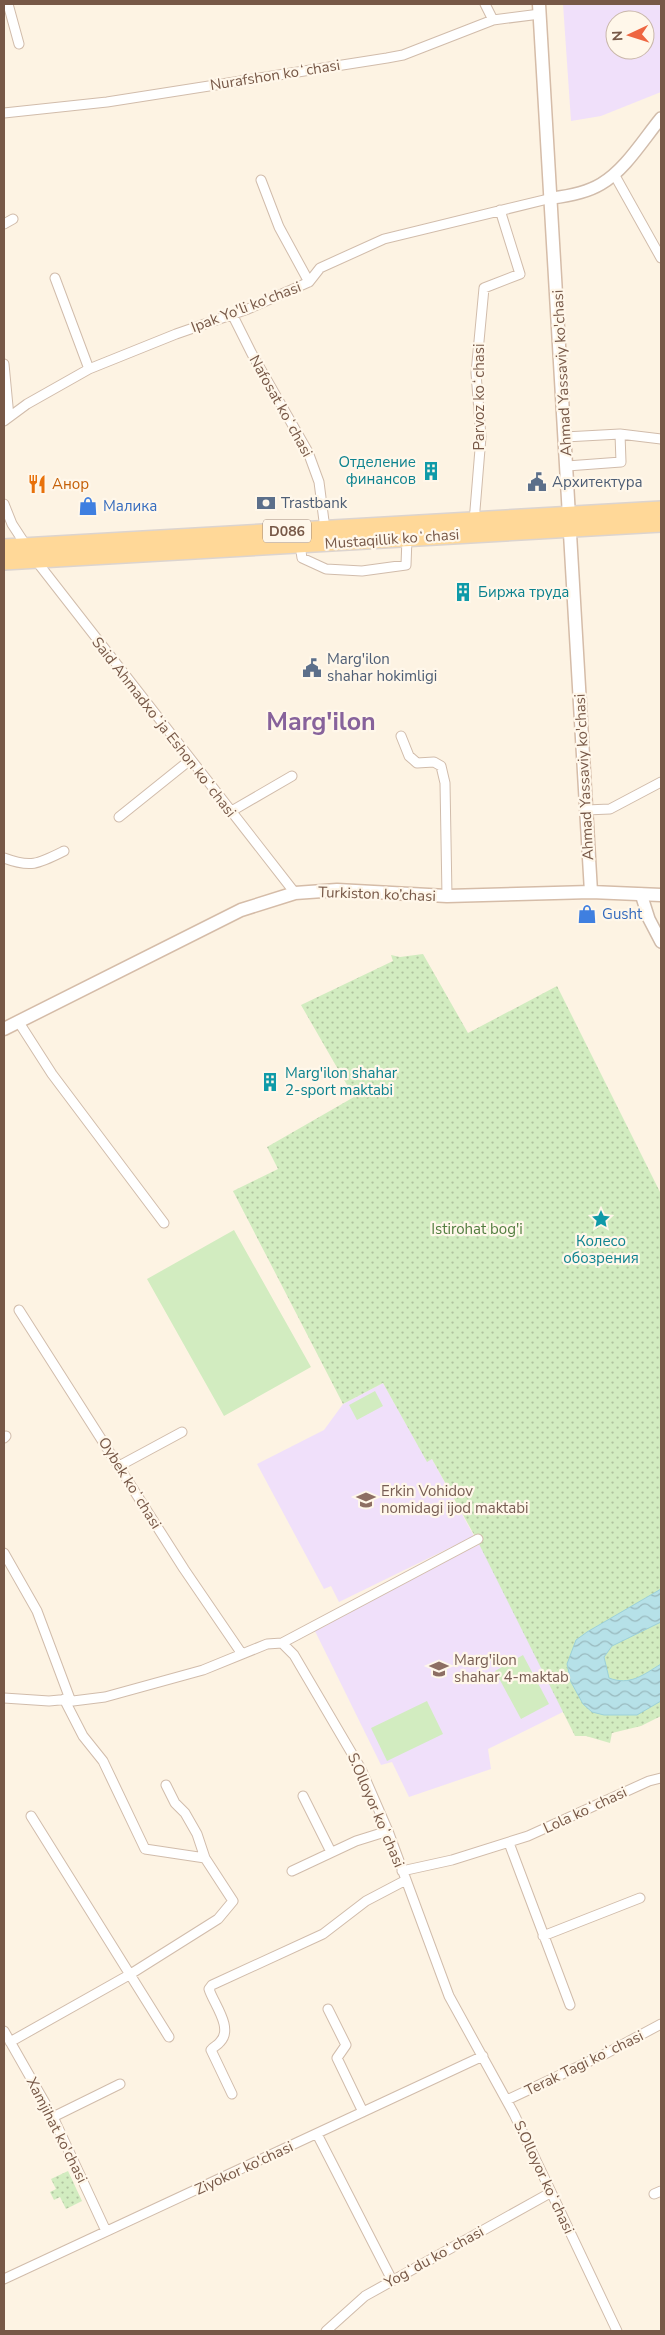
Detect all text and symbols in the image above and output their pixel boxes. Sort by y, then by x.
north arrow [605,10,655,60]
text: N [608,30,627,42]
street label: Nurafshon koʻchasi [209,55,341,95]
street label: Ipak Yo'li ko'chasi [188,277,304,337]
street label: Ahmad Yassaviy ko'chasi [548,289,576,457]
street label: Parvoz koʻchasi [469,344,489,450]
street label: Nafosat koʻchasi [245,351,317,461]
place label: Отделение финансов [338,452,416,489]
building icon: Отделение финансов [420,460,442,482]
public building icon: Архитектура [526,471,548,493]
place label: Архитектура [552,472,643,492]
restaurant icon: Анор [26,473,48,495]
place label: Анор [52,474,89,494]
bank icon: Trastbank [255,492,277,514]
place label: Trastbank [281,493,348,513]
shop icon: Малика [77,495,99,517]
place label: Малика [103,496,157,516]
road number: D086 [263,520,311,542]
street label: Mustaqillik koʻchasi [324,524,460,554]
building icon: Биржа труда [452,581,474,603]
place label: Биржа труда [478,582,569,602]
street label: Said Ahmadxoʻja Eshon koʻchasi [87,633,241,821]
place label: Marg'ilon shahar hokimligi [327,649,437,686]
public building icon: Marg'ilon shahar hokimligi [301,657,323,679]
street label: Ahmad Yassaviy ko'chasi [570,693,598,861]
district label: Marg'ilon [266,705,376,739]
street label: Turkiston ko’chasi [318,882,436,906]
shop icon: Gusht [576,903,598,925]
place label: Gusht [602,904,643,924]
place label: Marg'ilon shahar 2-sport maktabi [285,1063,398,1100]
building icon: Marg'ilon shahar 2-sport maktabi [259,1071,281,1093]
place icon: Колесо обозрения [590,1208,612,1230]
park label: Istirohat bog'i [431,1219,523,1239]
place label: Колесо обозрения [563,1231,639,1268]
street label: Oybek koʻchasi [94,1433,166,1533]
place label: Erkin Vohidov nomidagi ijod maktabi [381,1481,529,1518]
school or university icon: Erkin Vohidov nomidagi ijod maktabi [355,1489,377,1511]
place label: Marg'ilon shahar 4-maktab [454,1650,569,1687]
school or university icon: Marg'ilon shahar 4-maktab [428,1658,450,1680]
street label: S.Olloyor koʻchasi [343,1750,409,1870]
street label: Lola koʻchasi [540,1782,630,1838]
street label: Terak Tagi koʻchasi [521,2026,647,2100]
street label: Xamjihat ko'chasi [22,2074,92,2186]
street label: S.Olloyor koʻchasi [509,2117,579,2237]
street label: Ziyokor ko'chasi [192,2136,296,2200]
street label: Yogʻdu koʻchasi [380,2221,487,2293]

